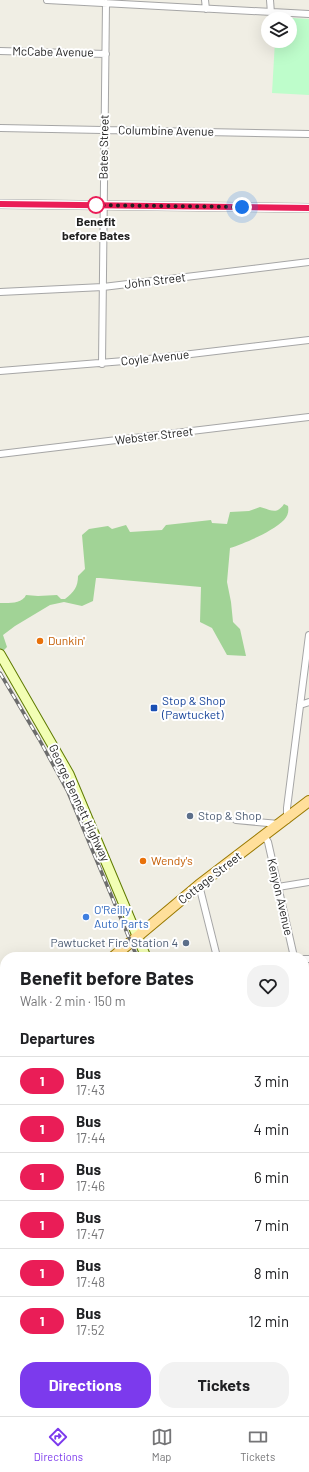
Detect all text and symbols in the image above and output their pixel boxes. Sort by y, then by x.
map controls [261,12,297,48]
button: layers [261,12,297,48]
street label: McCabe Avenue [12,43,94,59]
street label: Bates Street [95,114,111,180]
street label: Columbine Avenue [118,122,214,138]
marker: Benefit before Bates [87,196,105,214]
your location [232,197,252,217]
place label: Benefit before Bates [62,214,130,242]
street label: John Street [123,269,186,291]
street label: Coyle Avenue [120,346,190,368]
street label: Webster Street [114,423,194,447]
place label: Dunkin' [48,633,85,647]
marker: Dunkin' [35,636,45,646]
place label: Stop & Shop (Pawtucket) [161,693,226,721]
marker: Stop & Shop (Pawtucket) [149,703,159,713]
street label: George Bennett Highway [47,742,113,864]
place label: Stop & Shop [198,808,262,822]
marker: Stop & Shop [185,811,195,821]
street label: Cottage Street [175,848,244,906]
place label: Wendy's [151,853,193,867]
marker: Wendy's [138,856,148,866]
street label: Kenyon Avenue [265,857,297,937]
place label: O'Reilly Auto Parts [94,902,149,930]
marker: O'Reilly Auto Parts [81,912,91,922]
place label: Pawtucket Fire Station 4 [50,935,178,949]
marker: Pawtucket Fire Station 4 [181,938,191,948]
button: heart [247,965,289,1007]
text: Benefit before Bates [20,966,194,989]
text: Walk · 2 min · 150 m [20,993,125,1009]
text: Departures [20,1029,95,1047]
text: Bus [76,1064,101,1082]
text: 1 [40,1072,44,1089]
text: 3 min [254,1072,289,1090]
text: 17:43 [76,1082,105,1098]
text: Bus [76,1112,101,1130]
text: 1 [40,1120,44,1137]
text: 4 min [253,1120,289,1138]
text: 17:44 [76,1130,105,1146]
text: Bus [76,1160,101,1178]
text: 1 [40,1168,44,1185]
text: 6 min [254,1168,289,1186]
text: 17:46 [76,1178,105,1194]
text: Bus [76,1208,101,1226]
text: 1 [40,1216,44,1233]
text: 7 min [255,1216,289,1234]
text: 17:47 [76,1226,104,1242]
text: Bus [76,1256,101,1274]
text: 1 [40,1264,44,1281]
text: 8 min [254,1264,289,1282]
text: 17:48 [76,1274,105,1290]
text: Bus [76,1304,101,1322]
text: 1 [40,1312,44,1329]
text: 12 min [248,1312,289,1330]
text: 17:52 [76,1322,105,1338]
button: Directions [20,1362,151,1408]
button: Tickets [159,1362,289,1408]
tab: Directions [34,1426,83,1463]
tab: Map [151,1426,173,1463]
tab: Tickets [240,1426,275,1463]

